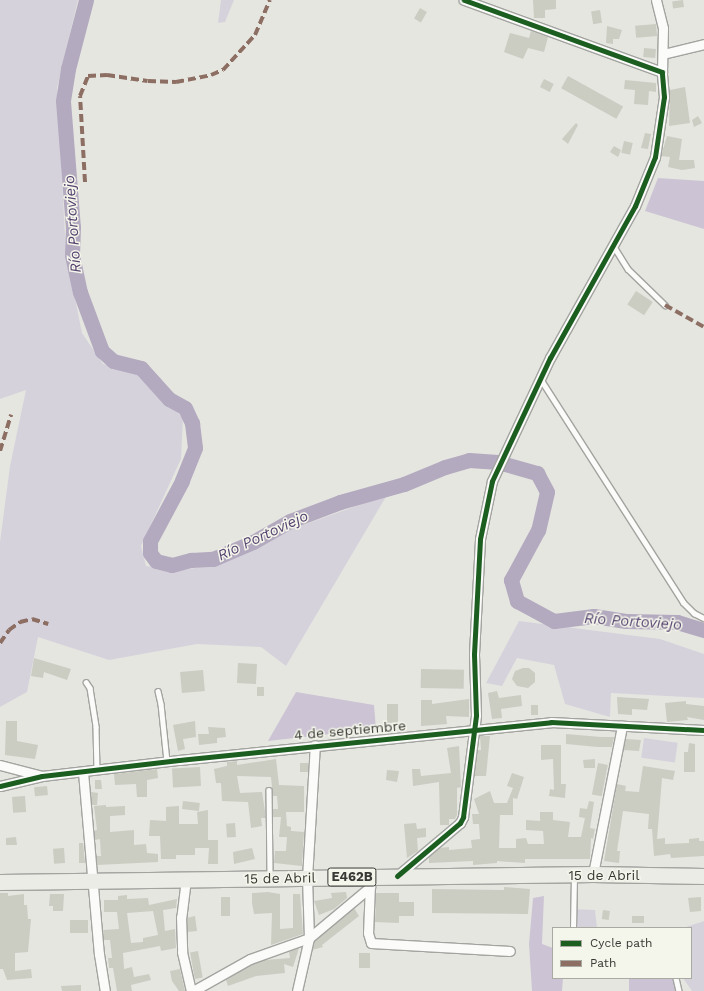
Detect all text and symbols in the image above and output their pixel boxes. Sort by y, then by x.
water label: Río Portoviejo [61,175,85,273]
water label: Río Portoviejo [215,507,311,565]
water label: Río Portoviejo [584,610,682,634]
street label: 4 de septiembre [293,717,407,743]
road number: E462B [327,866,377,888]
street label: 15 de Abril [568,867,640,883]
street label: 15 de Abril [244,869,316,887]
legend [552,927,692,979]
text: Cycle path [590,936,652,950]
text: Path [590,956,616,970]

